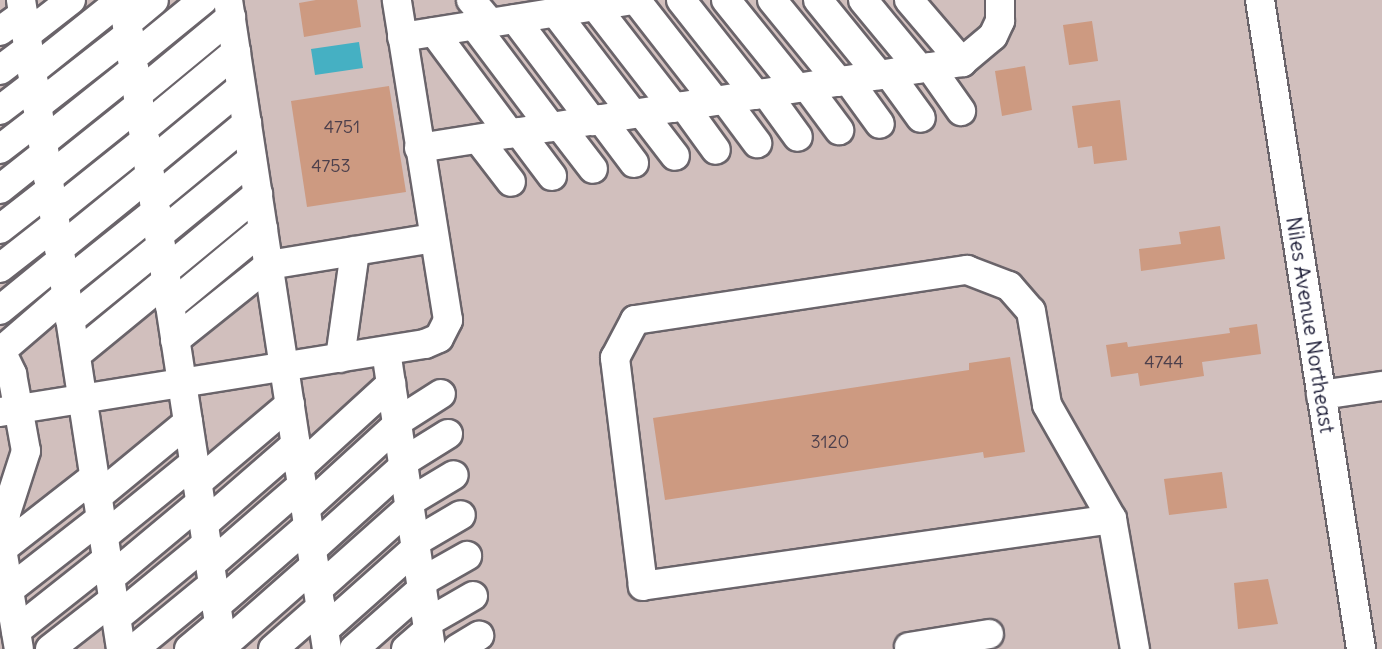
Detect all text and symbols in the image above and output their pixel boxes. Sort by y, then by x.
house number: 4751 [324,116,360,138]
house number: 4753 [311,155,351,177]
street label: Niles Avenue Northeast [1280,215,1340,435]
house number: 4744 [1144,351,1184,373]
house number: 3120 [811,431,849,453]

